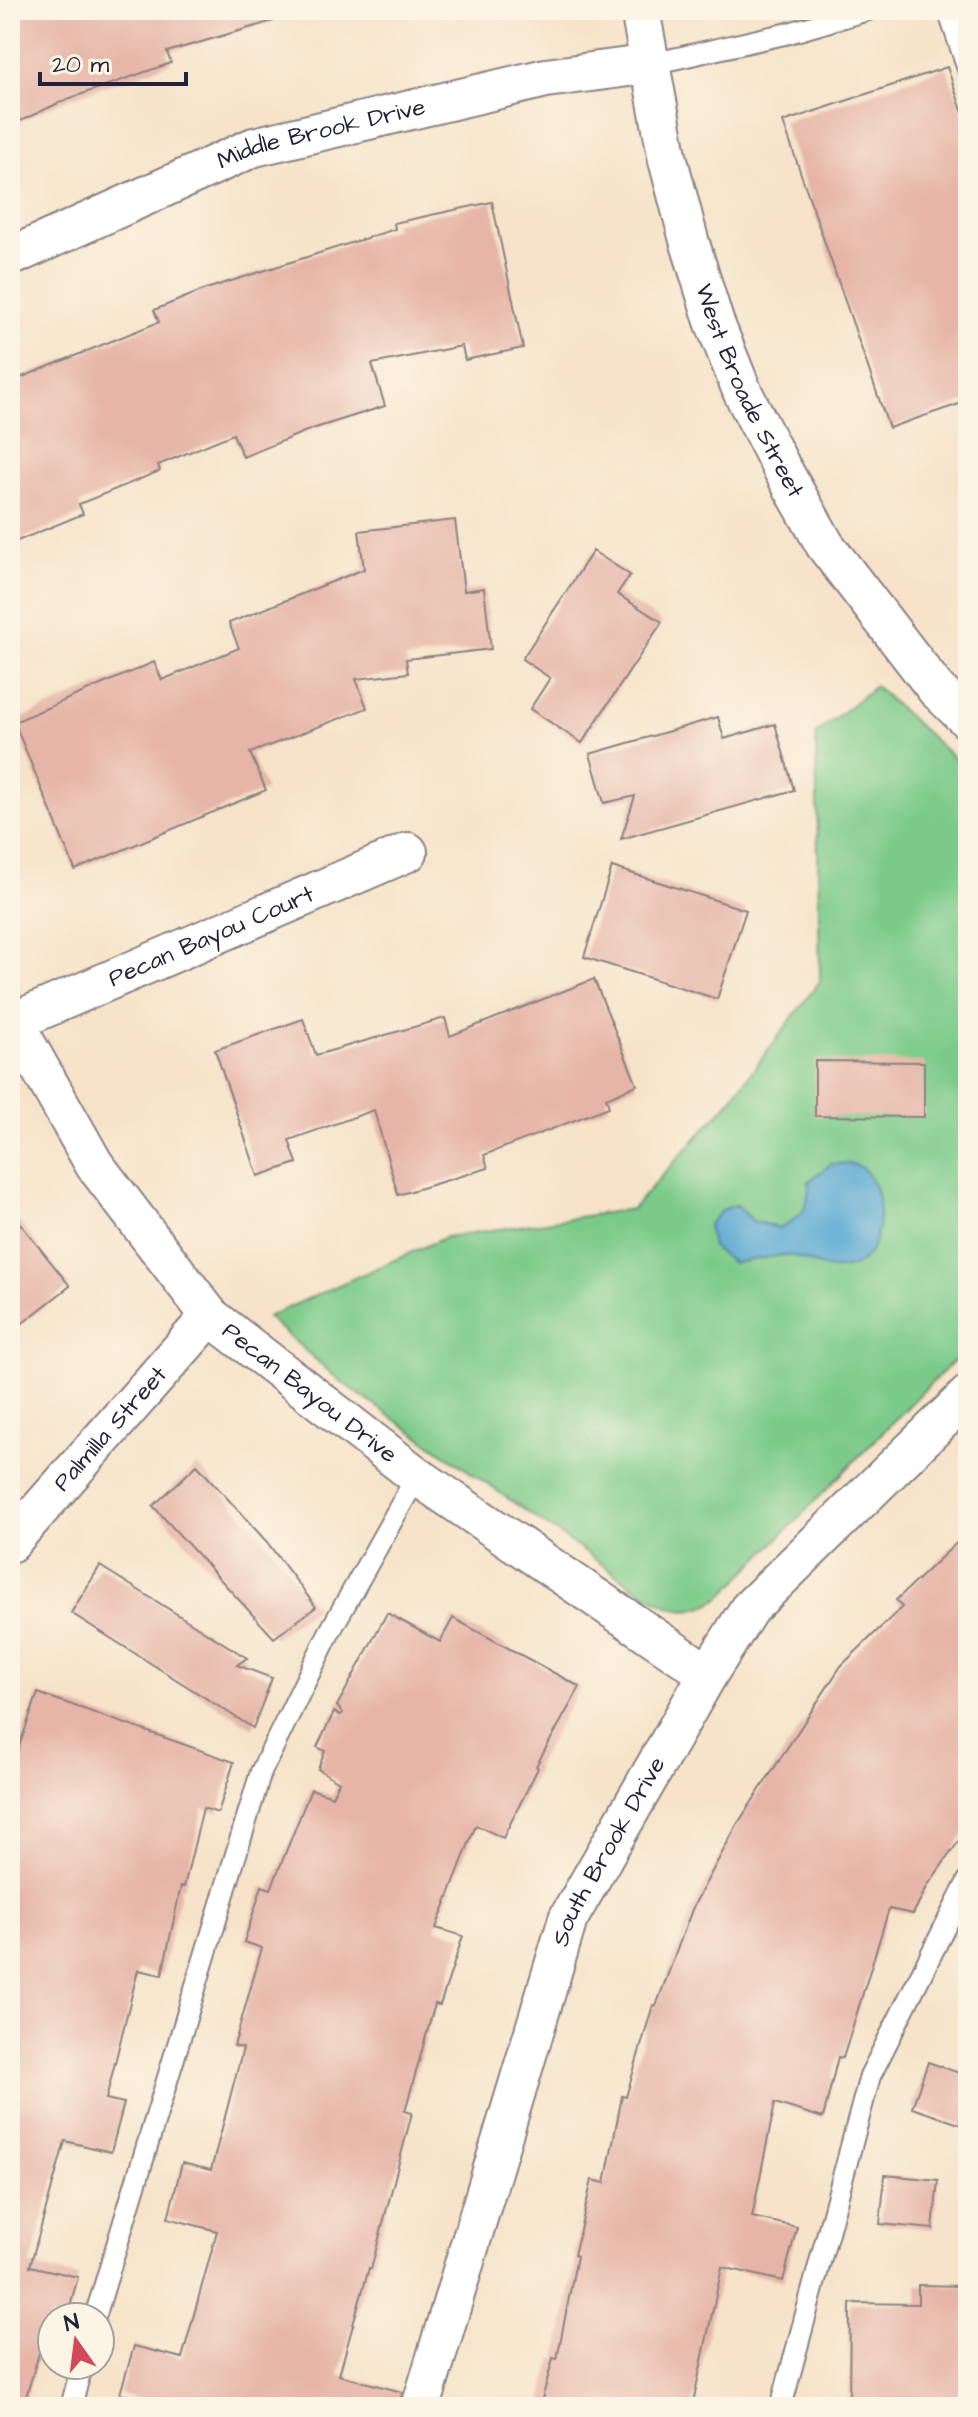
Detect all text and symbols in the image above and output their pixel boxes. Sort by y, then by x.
scale bar [40,36,186,86]
text: 20 m [52,48,109,82]
street label: Middle Brook Drive [212,90,429,178]
street label: West Broade Street [687,280,812,504]
street label: Pecan Bayou Court [103,877,320,996]
street label: Pecan Bayou Drive [215,1314,404,1471]
street label: Palmilla Street [46,1359,175,1499]
street label: South Brook Drive [544,1751,674,1950]
north arrow [36,2301,116,2381]
text: N [61,2306,82,2340]

